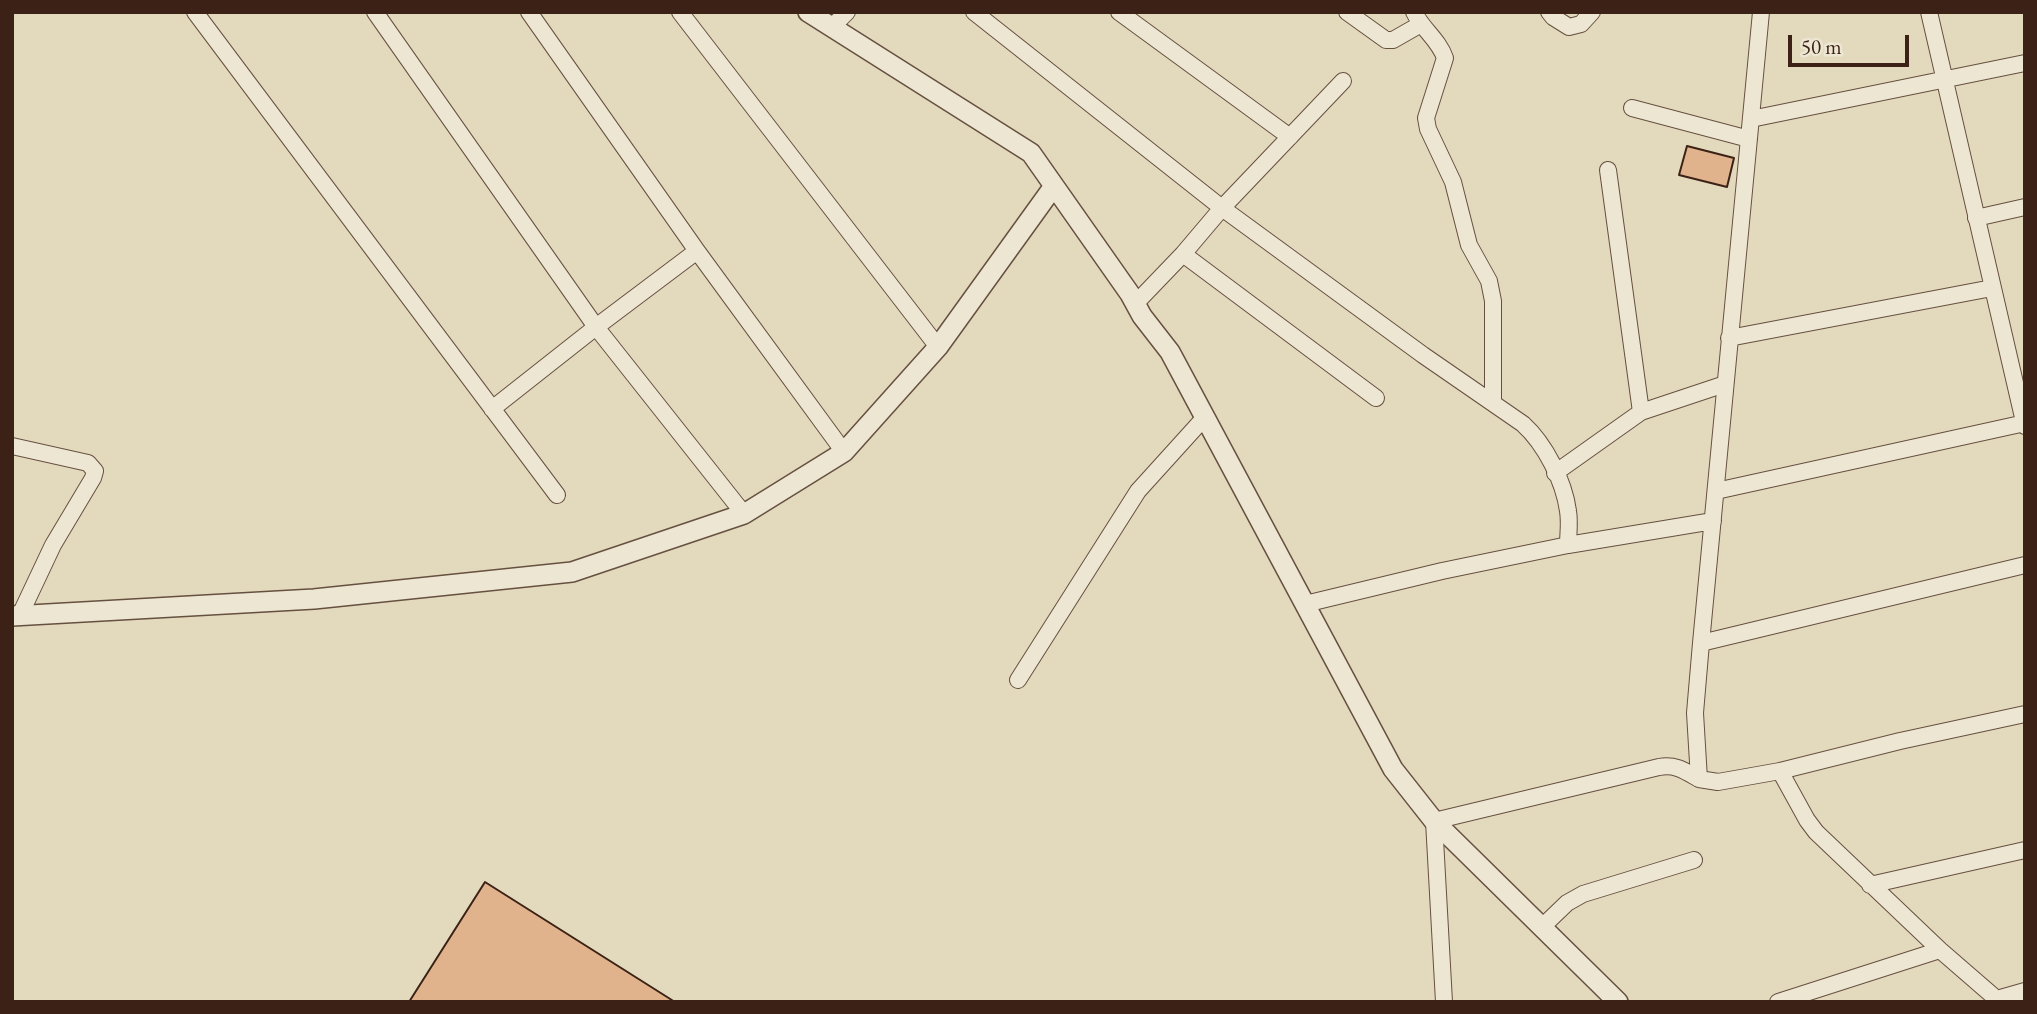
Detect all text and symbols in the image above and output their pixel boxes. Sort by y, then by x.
scale bar [1792,21,1913,65]
text: 50 m [1801,33,1842,60]

